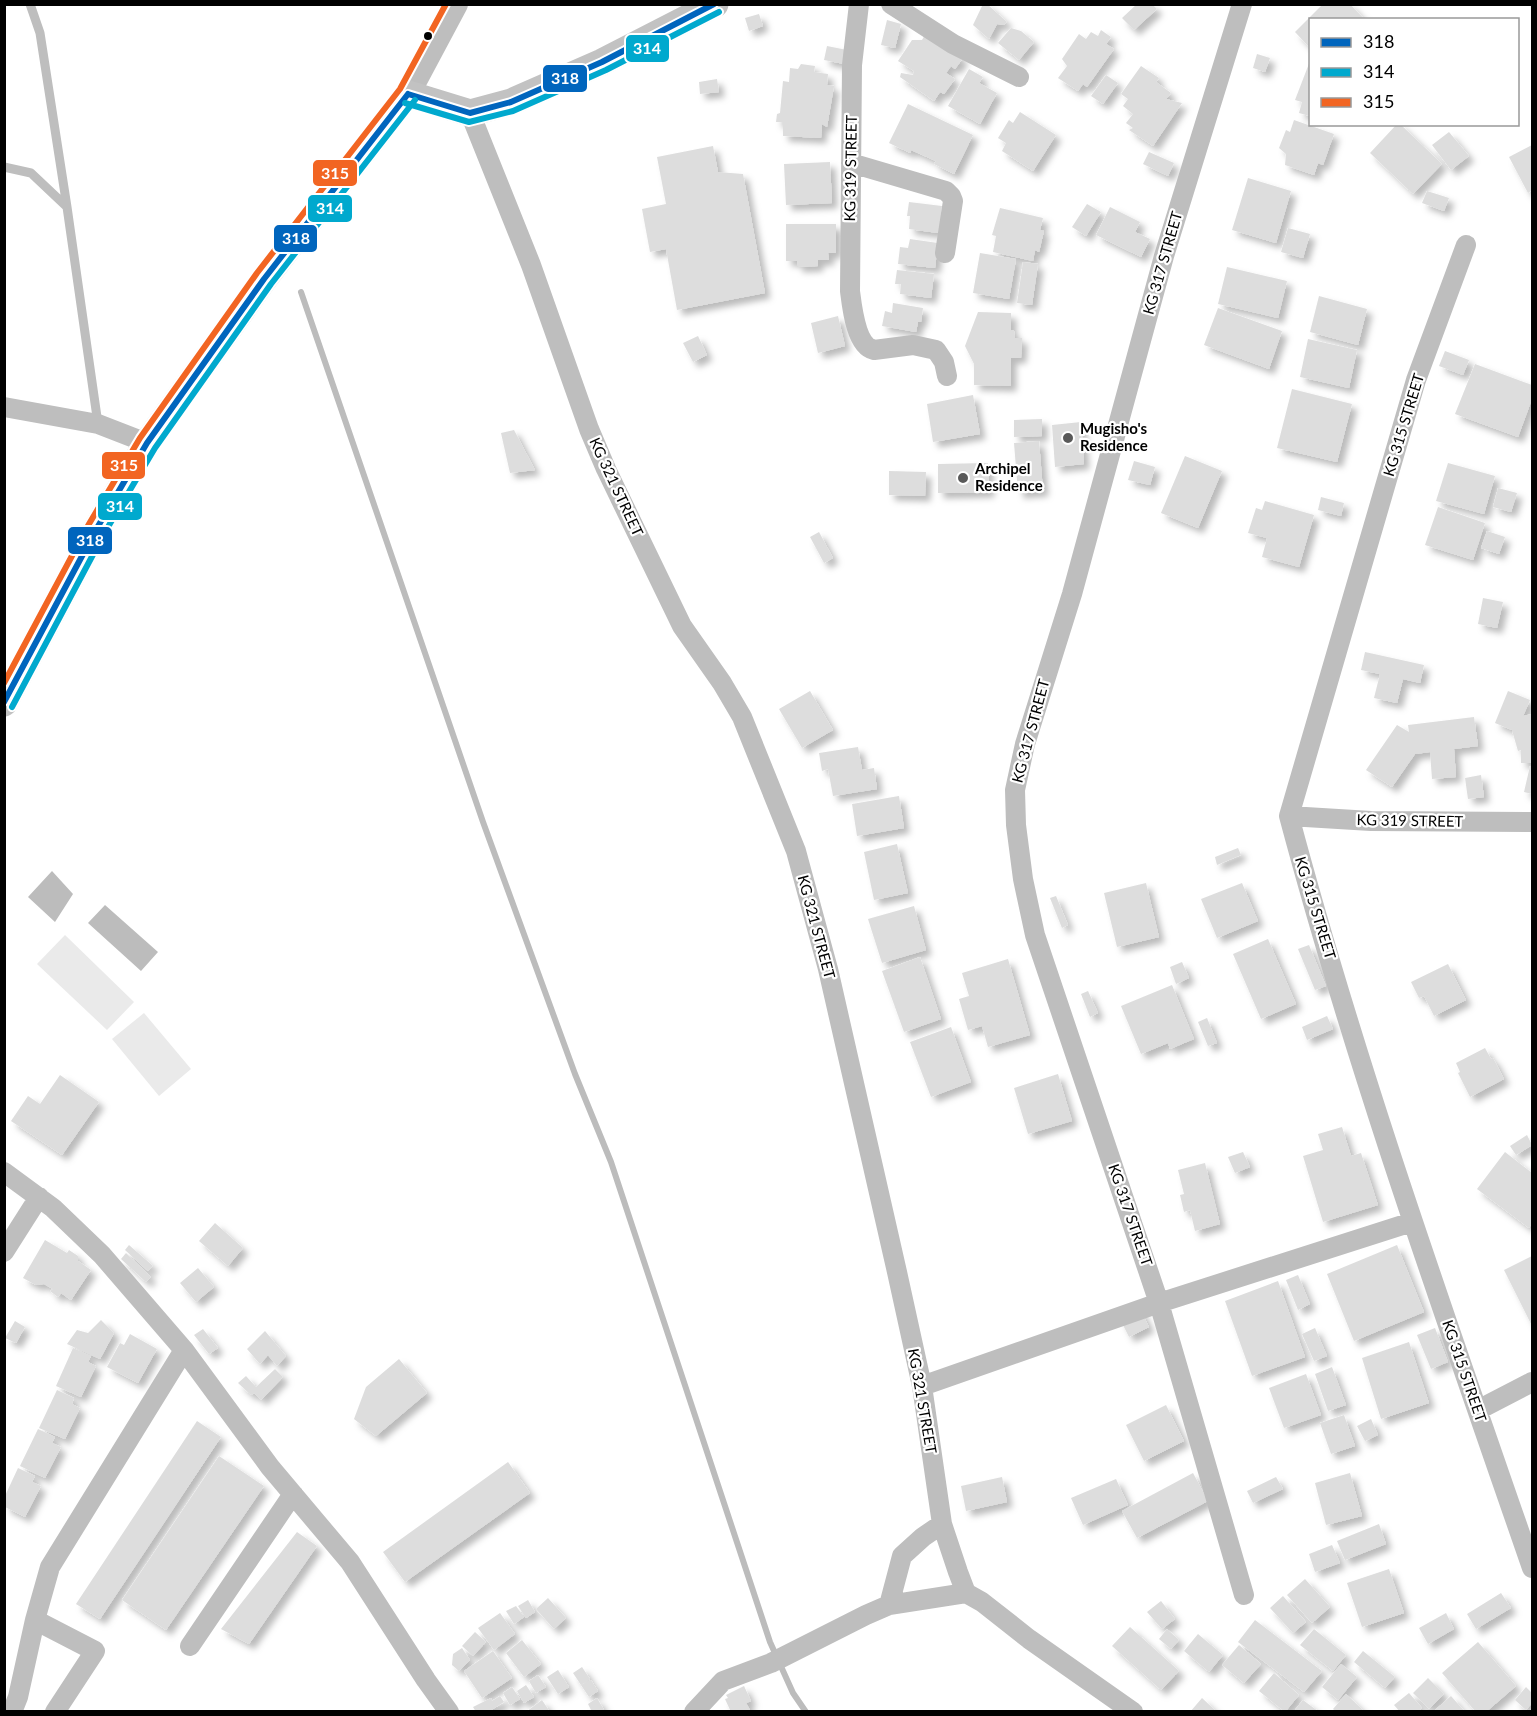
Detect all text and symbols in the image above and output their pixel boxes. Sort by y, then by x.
legend [1309,18,1519,126]
unlabelled marker [422,30,434,42]
text: 318 [1363,30,1394,52]
line badge: 314 [625,34,670,63]
text: 314 [633,38,661,57]
text: 314 [1363,60,1394,82]
line badge: 318 [542,64,588,93]
text: 318 [551,68,579,87]
text: 315 [1363,90,1394,112]
street label: KG 319 STREET [840,114,860,221]
line badge: 315 [312,159,358,187]
text: 315 [321,163,349,182]
line badge: 314 [307,194,353,223]
text: 314 [316,198,344,217]
street label: KG 317 STREET [1139,209,1185,316]
line badge: 318 [273,224,318,253]
text: 318 [282,228,310,247]
street label: KG 315 STREET [1379,371,1427,478]
place label: Mugisho's Residence [1080,419,1148,454]
marker: Mugisho's Residence [1061,431,1075,445]
street label: KG 321 STREET [586,434,648,539]
line badge: 315 [101,451,146,480]
text: 315 [110,455,138,474]
place label: Archipel Residence [974,459,1043,494]
marker: Archipel Residence [956,471,970,485]
line badge: 314 [97,492,143,521]
text: 314 [106,496,134,515]
line badge: 318 [67,526,113,555]
text: 318 [76,530,104,549]
street label: KG 317 STREET [1008,677,1053,785]
street label: KG 319 STREET [1357,810,1464,830]
street label: KG 315 STREET [1292,854,1340,961]
street label: KG 321 STREET [794,873,839,981]
street label: KG 317 STREET [1105,1161,1157,1268]
street label: KG 315 STREET [1439,1317,1491,1424]
street label: KG 321 STREET [905,1347,941,1455]

